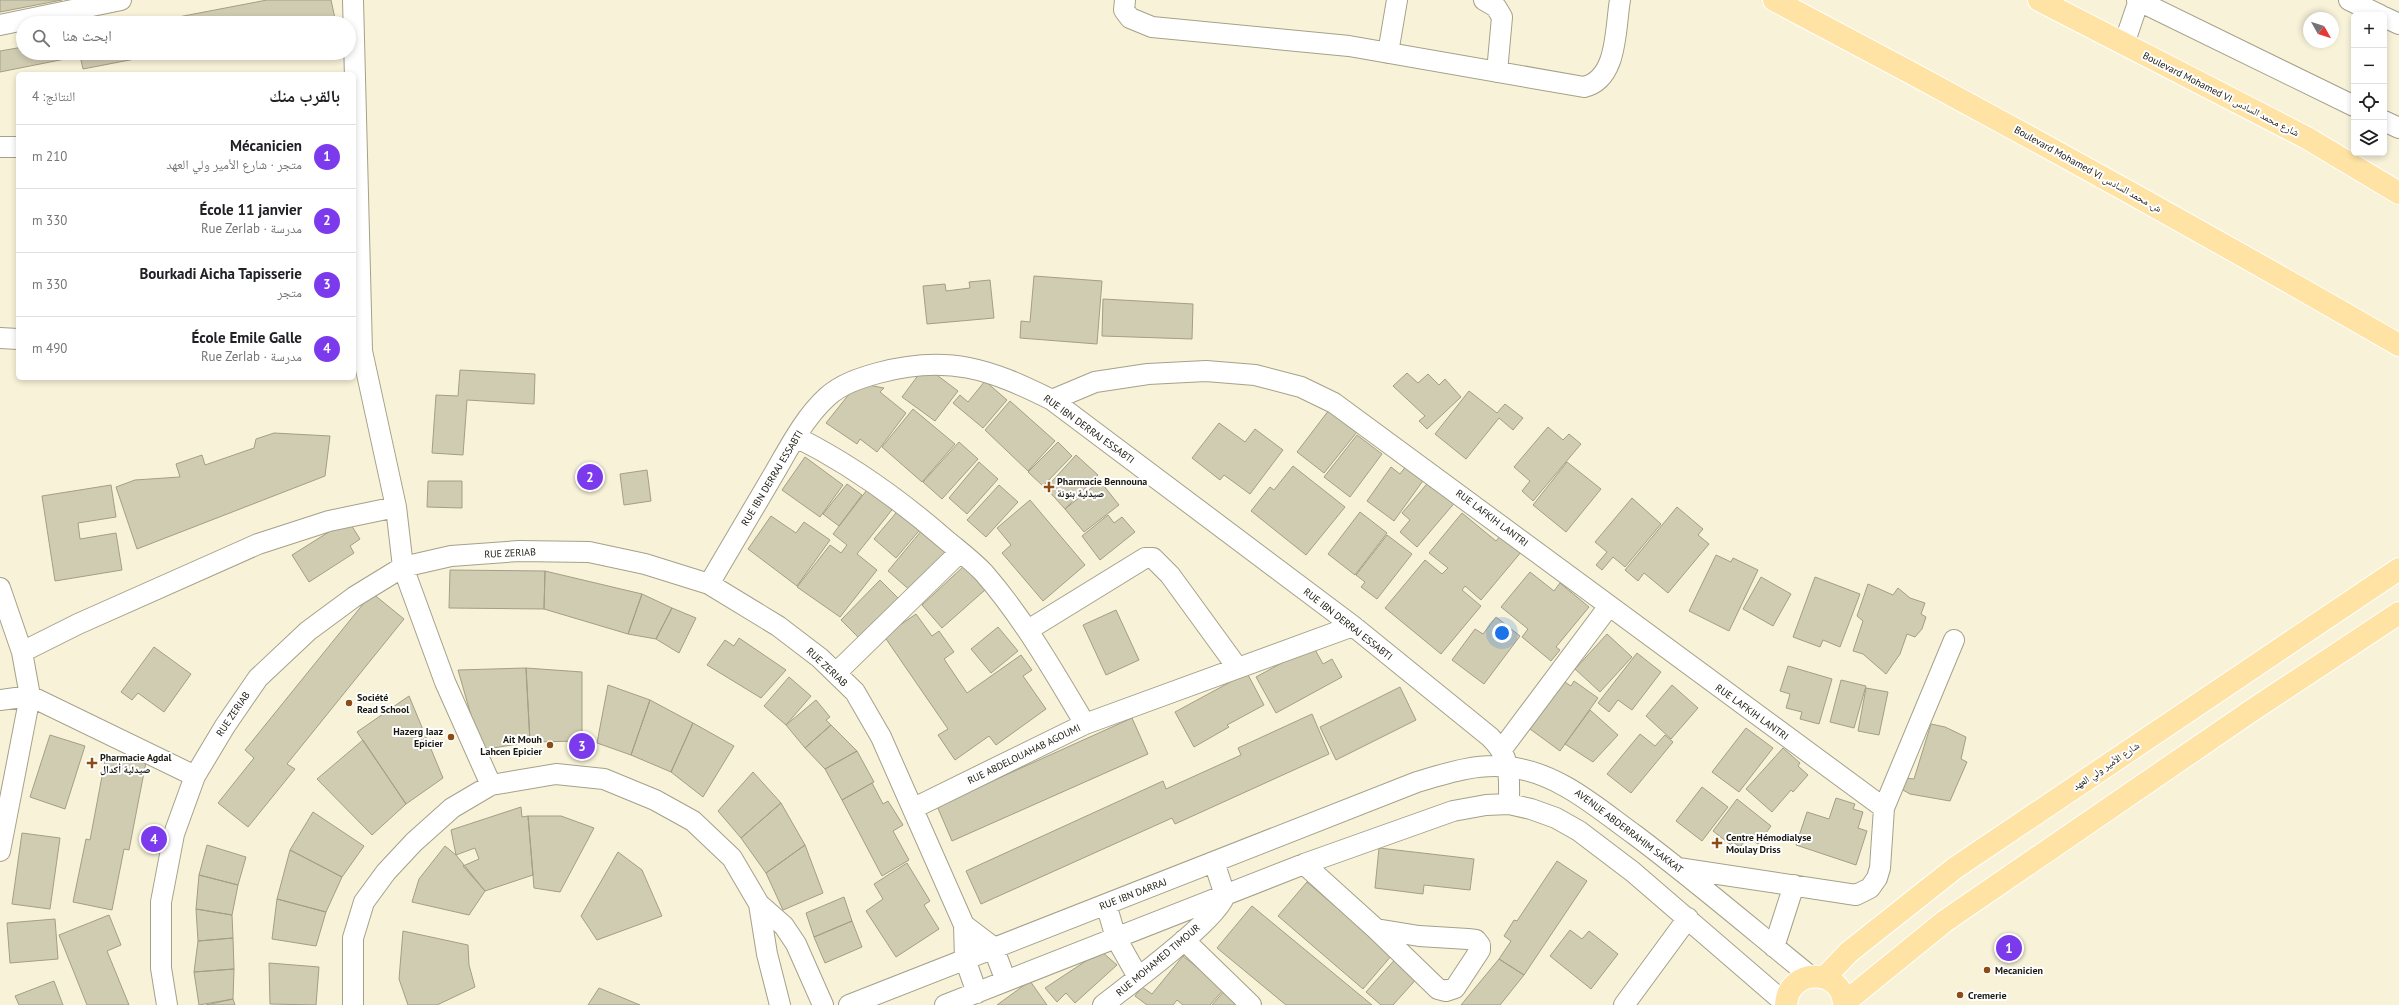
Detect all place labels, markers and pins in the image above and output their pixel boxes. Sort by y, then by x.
pin: 2 [577,462,603,492]
place label: Pharmacie Bennouna صيدلية بنونة [1057,475,1147,500]
marker: Pharmacie Bennouna صيدلية بنونة [1044,482,1054,492]
place label: Société Read School [357,691,409,716]
marker: Société Read School [344,698,354,708]
place label: Hazerg Iaaz Epicier [393,725,443,750]
pin: 3 [569,731,595,761]
marker: Hazerg Iaaz Epicier [446,732,456,742]
place label: Ait Mouh Lahcen Epicier [480,733,542,758]
marker: Ait Mouh Lahcen Epicier [545,740,555,750]
place label: Pharmacie Agdal صيدلية أكدال [100,751,171,776]
marker: Pharmacie Agdal صيدلية أكدال [87,758,97,768]
pin: 4 [141,824,167,854]
place label: Centre Hémodialyse Moulay Driss [1726,831,1811,856]
marker: Centre Hémodialyse Moulay Driss [1711,837,1723,849]
pin: 1 [1996,933,2022,963]
place label: Mecanicien [1995,964,2043,977]
marker: Mecanicien [1982,965,1992,975]
place label: Cremerie [1968,989,2006,1002]
marker: Cremerie [1955,990,1965,1000]

